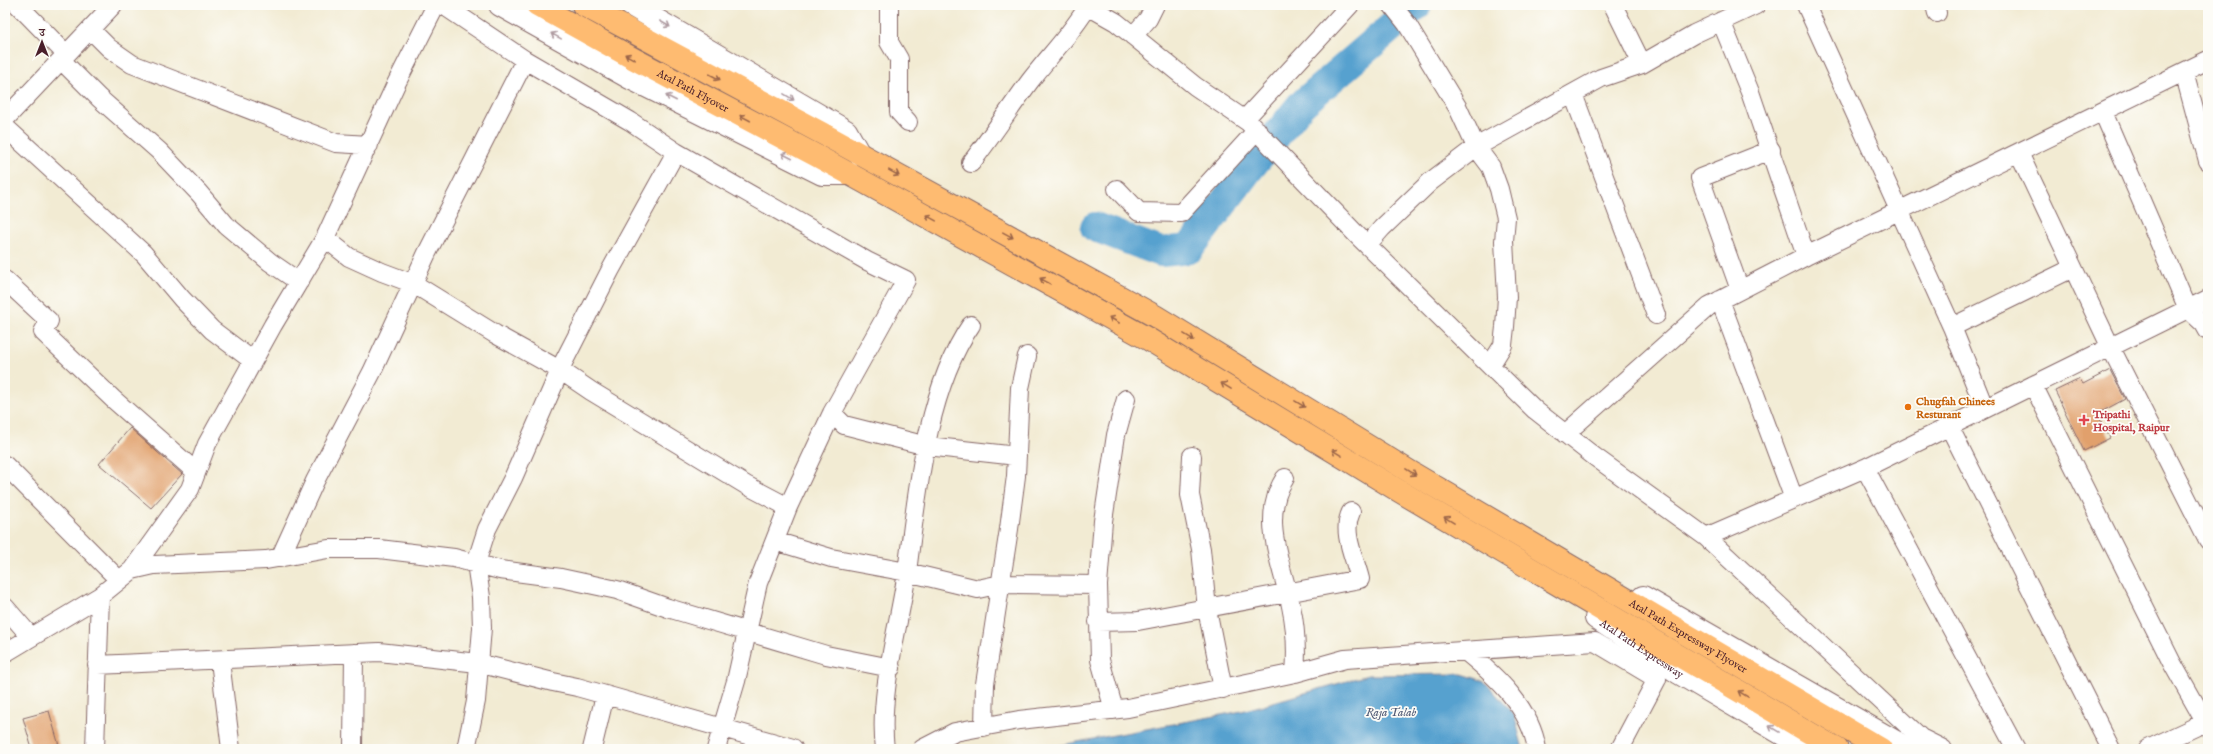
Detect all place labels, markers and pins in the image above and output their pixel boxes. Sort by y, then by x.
place label: Chugfah Chinees Resturant [1916,395,1995,422]
marker: Chugfah Chinees Resturant [1903,402,1913,412]
place label: Tripathi Hospital, Raipur [2092,408,2171,435]
marker: Tripathi Hospital, Raipur [2078,414,2090,426]

